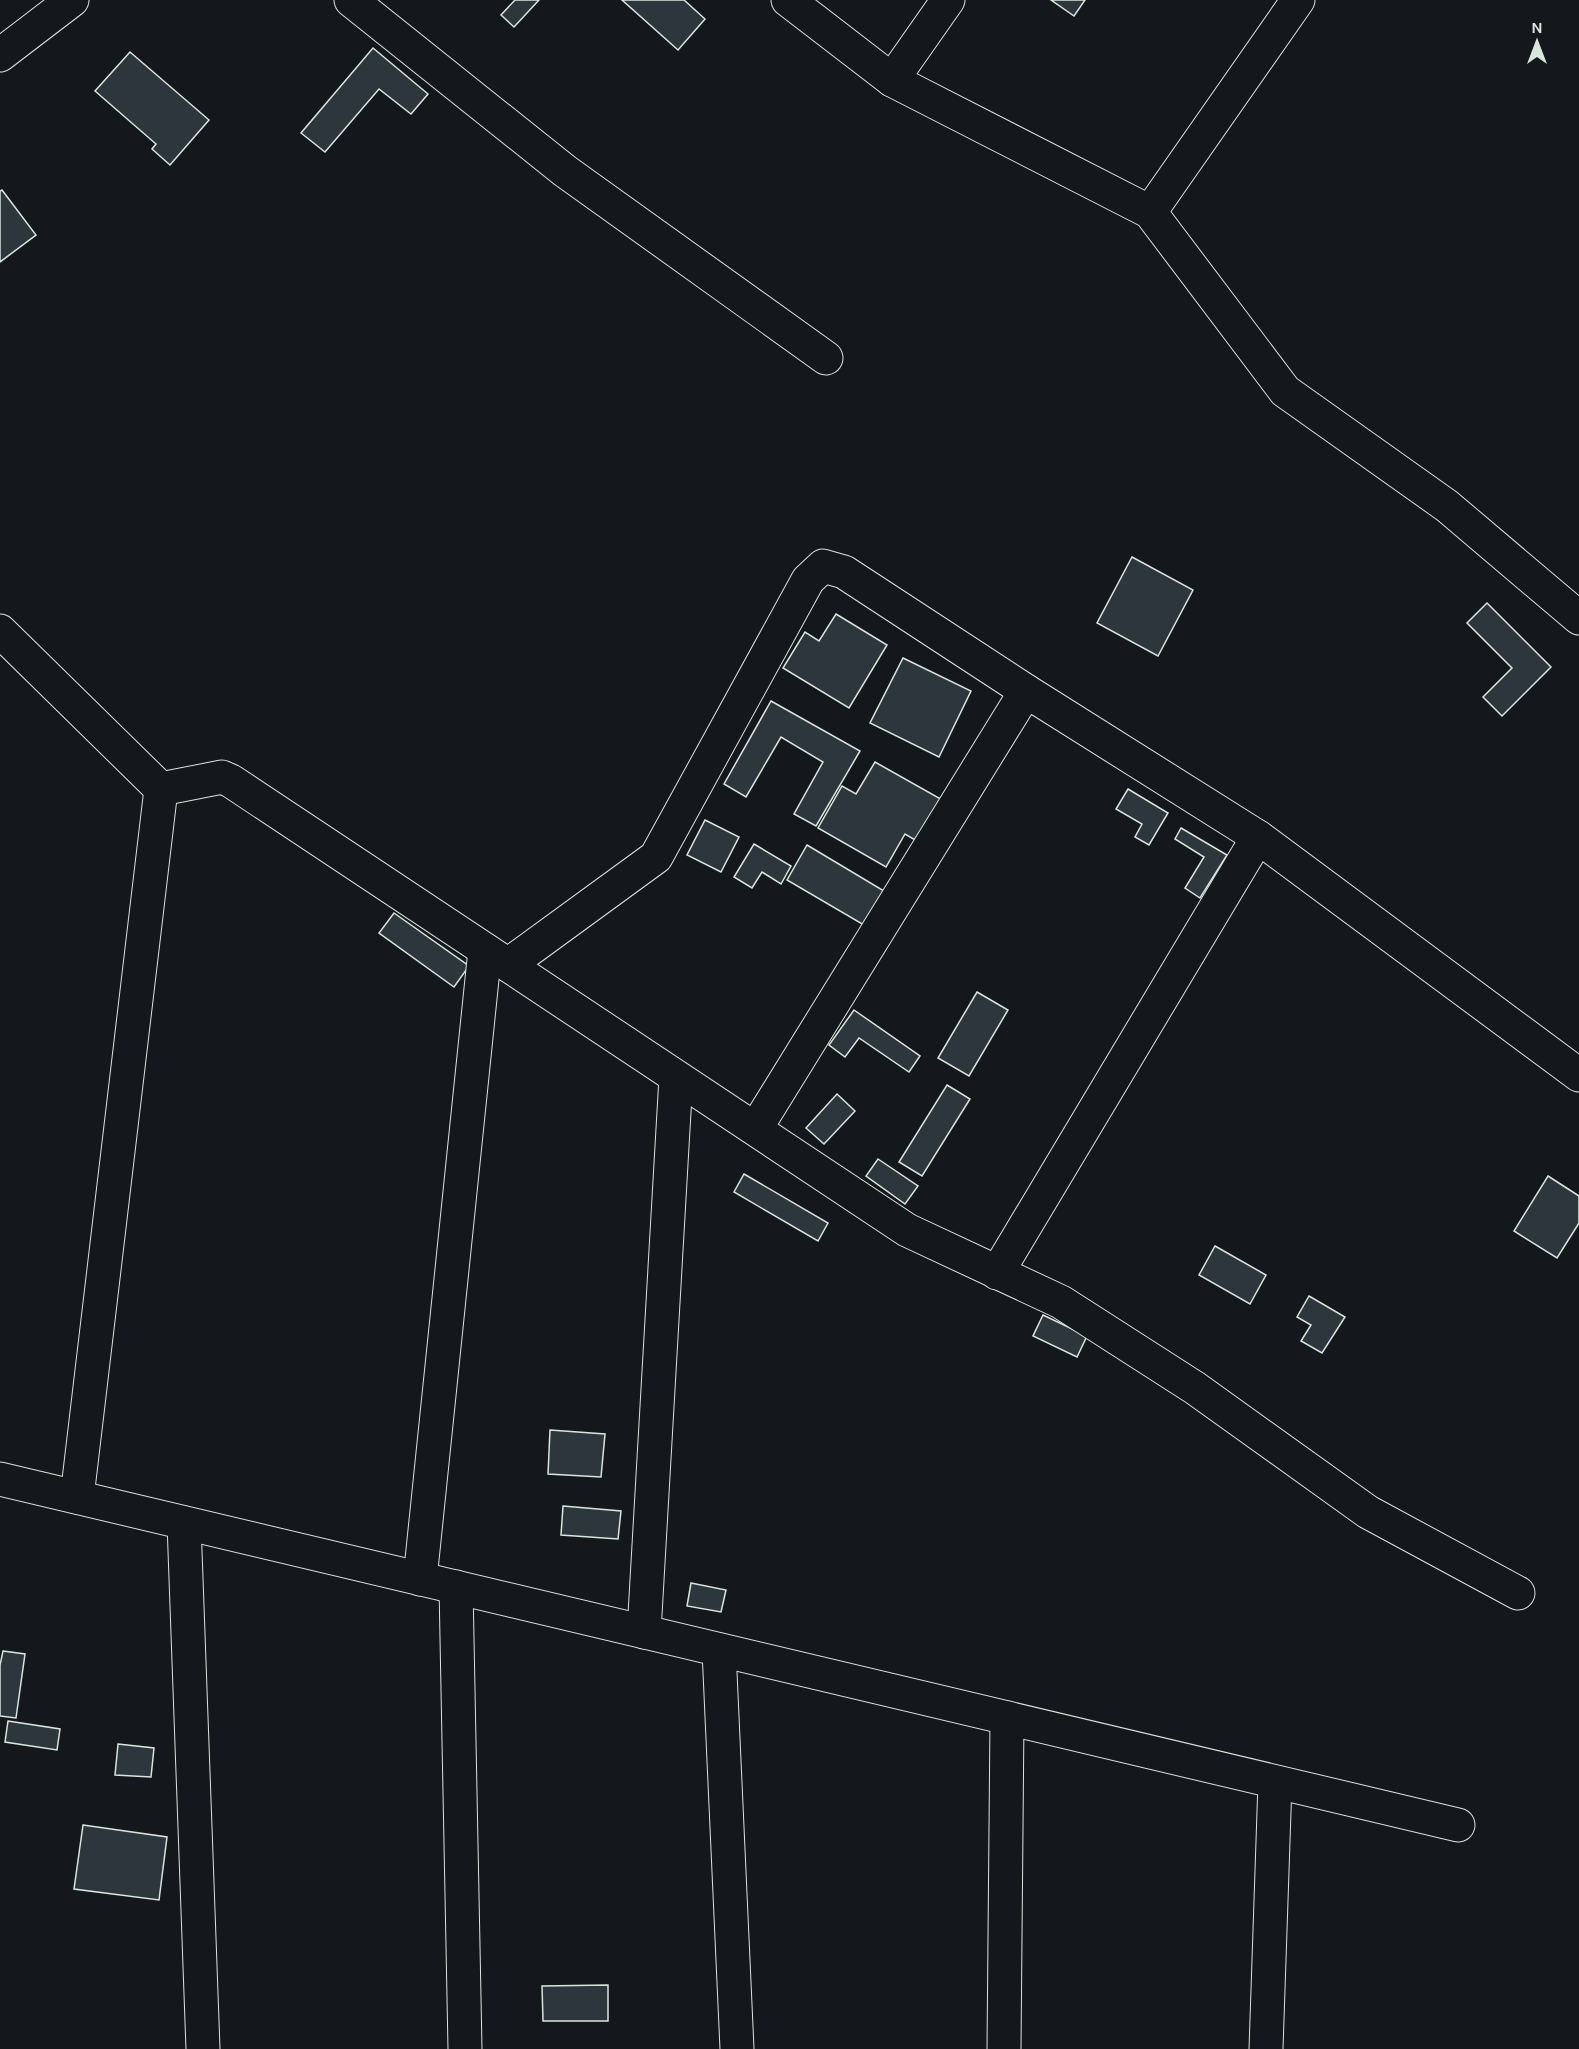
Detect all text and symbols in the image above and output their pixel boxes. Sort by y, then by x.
north arrow [1507,12,1567,72]
text: N [1531,18,1543,37]

